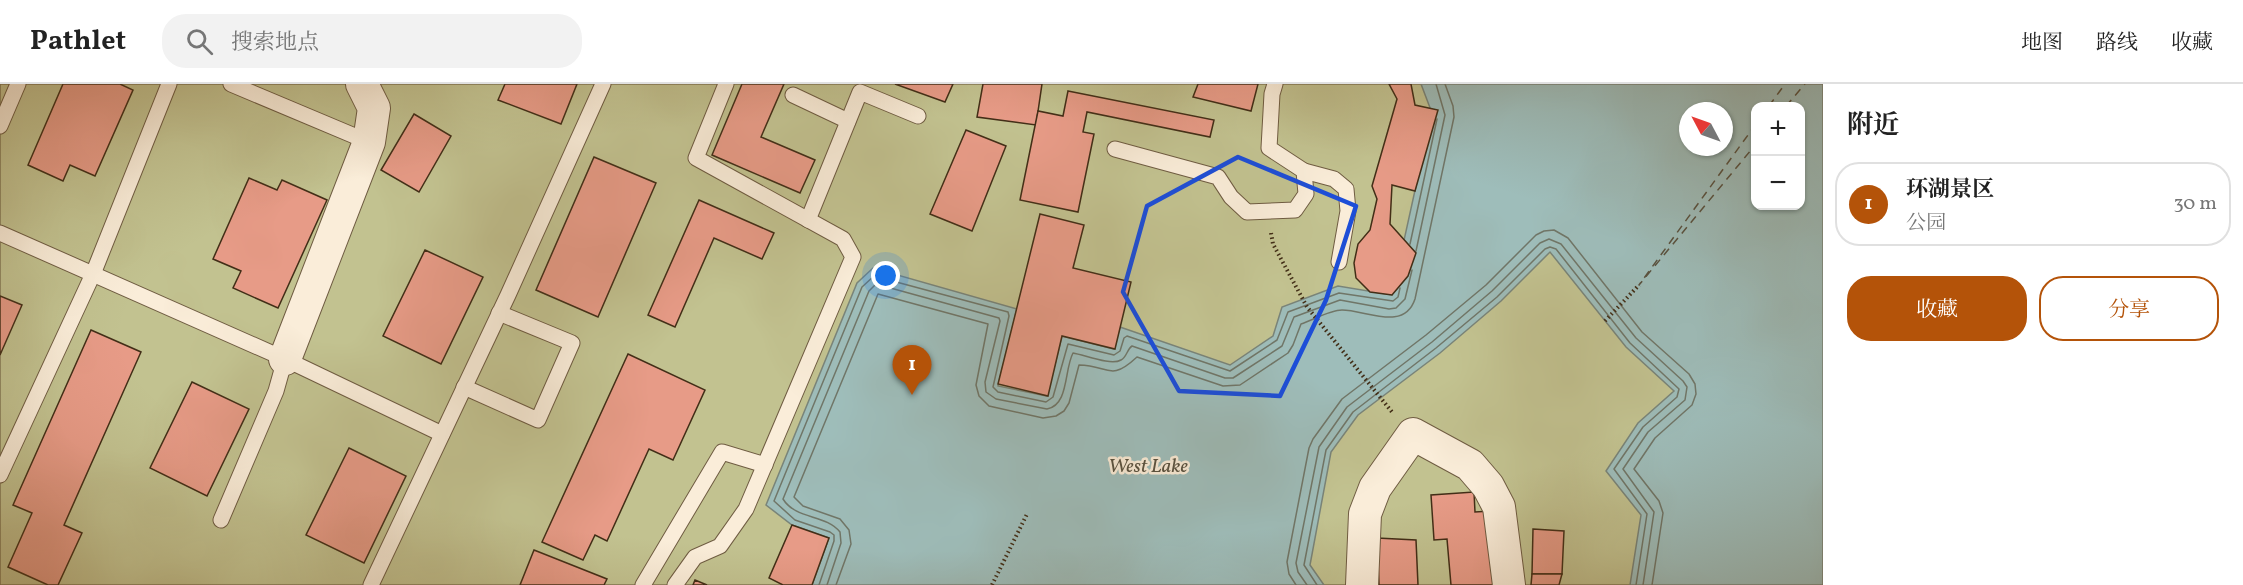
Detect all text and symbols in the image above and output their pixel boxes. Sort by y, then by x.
search box [162,14,582,68]
text: Pathlet [30,22,126,61]
icon: search [183,25,216,58]
text: 搜索地点 [231,28,319,59]
text: 地图 [2021,29,2063,58]
text: 路线 [2096,29,2138,58]
text: 收藏 [2171,29,2213,58]
north arrow [1679,102,1733,156]
map controls [1751,102,1805,210]
button: + [1751,102,1805,156]
text: 附近 [1847,108,1899,144]
button: − [1751,156,1805,210]
text: 环湖景区 [1906,175,1994,206]
text: 1 [1864,190,1873,218]
text: 30 m [2173,190,2217,218]
text: 公园 [1906,210,1946,238]
your location [871,261,900,290]
button: 收藏 [1847,276,2027,341]
button: 分享 [2039,276,2219,341]
pin: 1 [892,346,932,395]
water label: West Lake [1108,453,1188,481]

